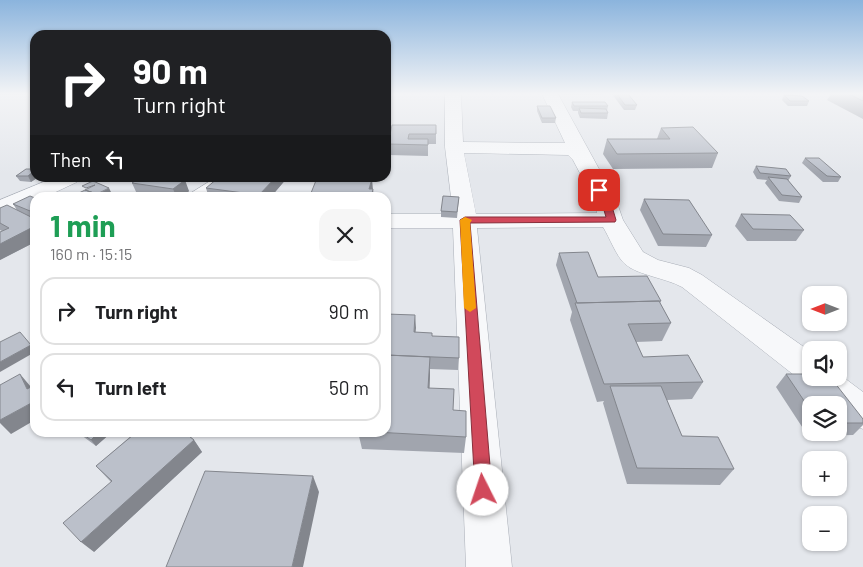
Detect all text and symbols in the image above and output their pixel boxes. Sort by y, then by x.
text: 90 m [133,49,208,91]
icon: right [50,50,115,115]
text: Turn right [133,91,226,117]
icon: left [101,145,129,173]
text: Then [50,148,91,171]
pin [578,169,620,211]
icon: arrive [585,176,613,204]
text: 1 min [50,207,116,243]
button: close [319,209,371,261]
text: 160 m · 15:15 [50,244,132,263]
north arrow [802,286,848,331]
map controls [802,286,847,551]
icon: right [52,297,80,325]
text: Turn right [95,300,177,323]
text: 90 m [329,300,369,323]
button: sound [802,341,847,386]
icon: left [52,373,80,401]
text: Turn left [95,376,166,399]
text: 50 m [329,376,369,399]
button: layers [802,396,847,441]
button: + [802,451,847,496]
position arrow [456,463,508,515]
button: − [802,506,847,551]

